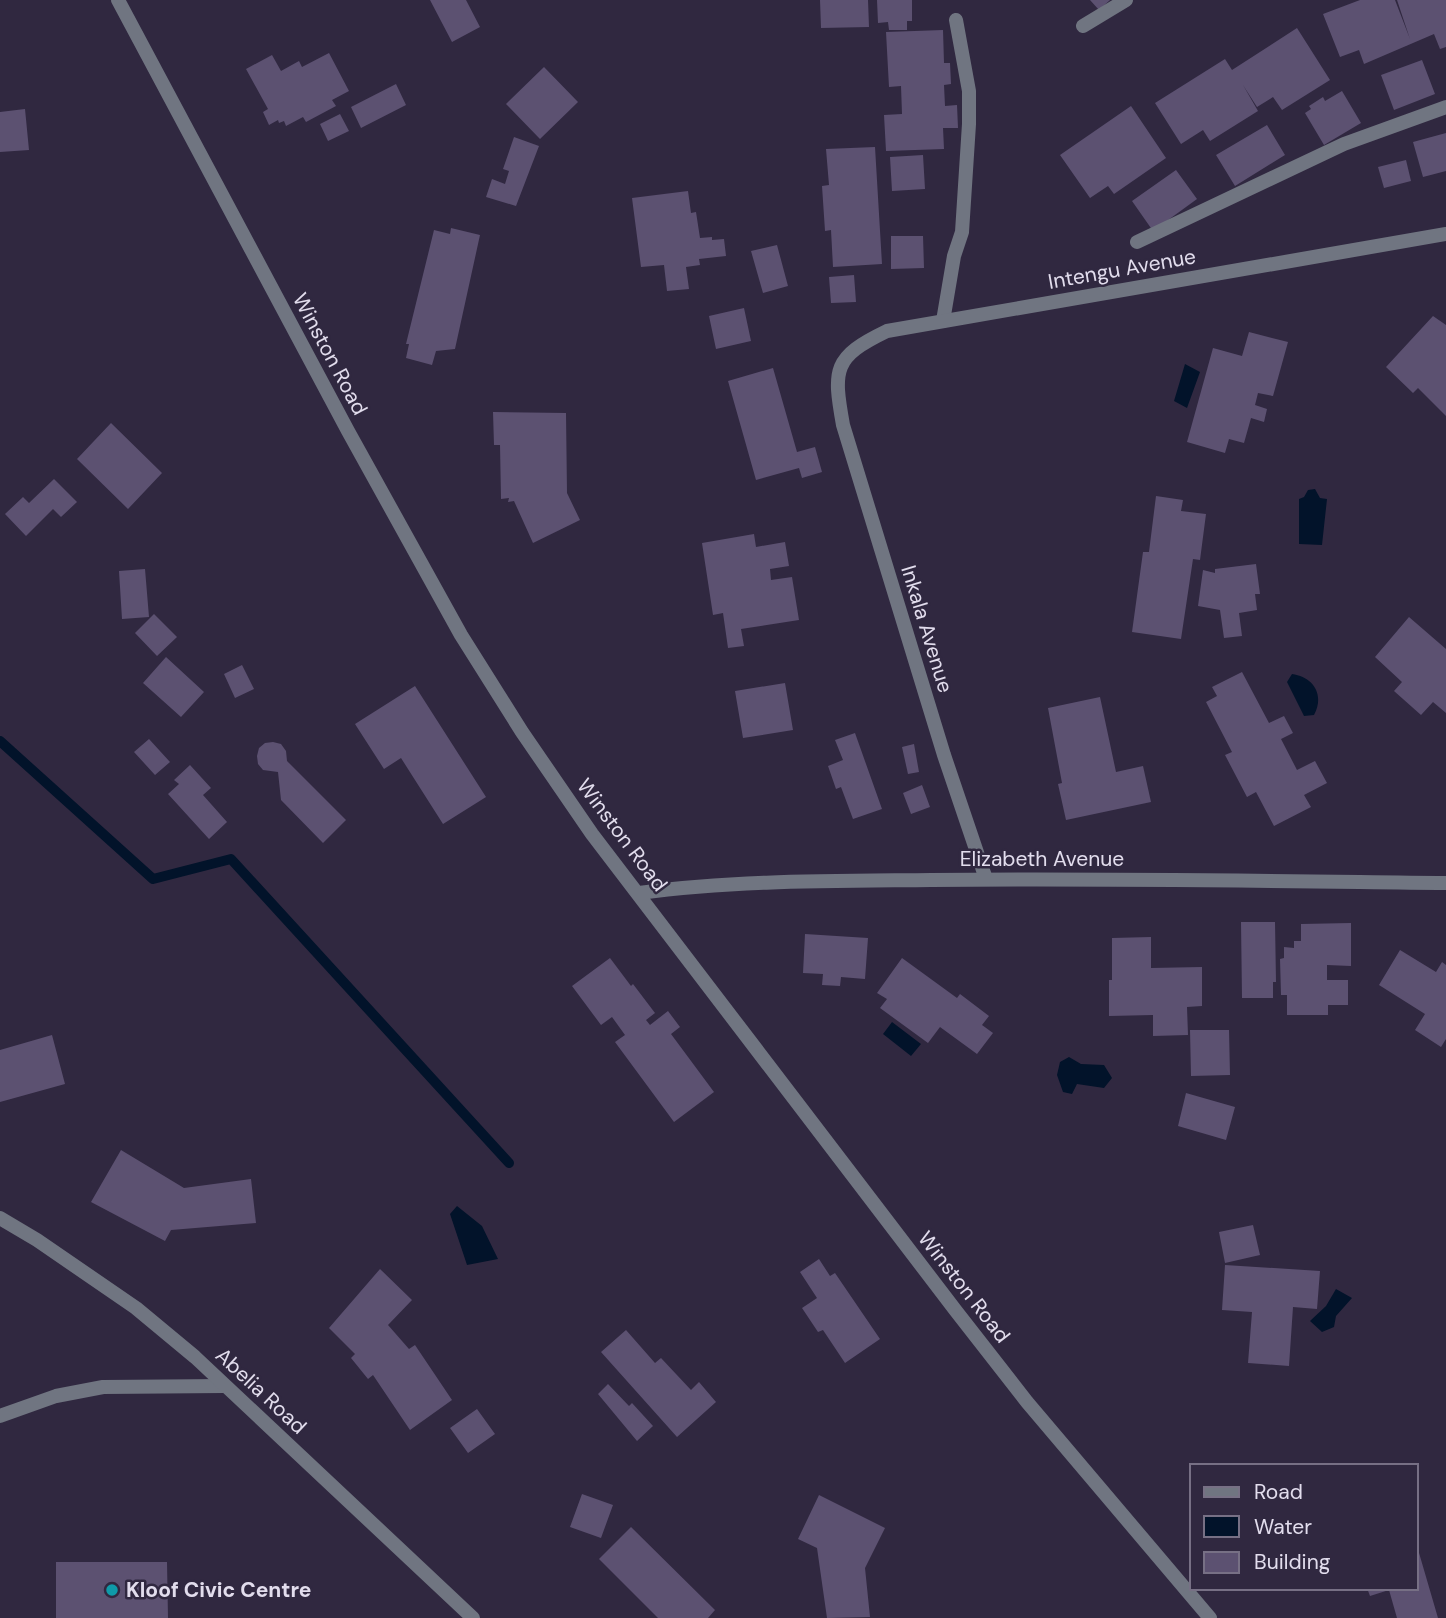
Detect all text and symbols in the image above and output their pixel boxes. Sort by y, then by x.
street label: Intengu Avenue [1046,242,1198,296]
street label: Winston Road [286,288,374,420]
street label: Inkala Avenue [894,562,960,696]
street label: Winston Road [570,773,674,897]
street label: Elizabeth Avenue [960,845,1124,873]
street label: Winston Road [912,1225,1016,1349]
street label: Abelia Road [210,1342,312,1440]
legend [1190,1464,1418,1590]
text: Road [1254,1478,1303,1506]
text: Water [1254,1513,1312,1541]
text: Building [1254,1548,1331,1576]
place label: Kloof Civic Centre [126,1576,311,1604]
marker: Kloof Civic Centre [104,1582,120,1598]

